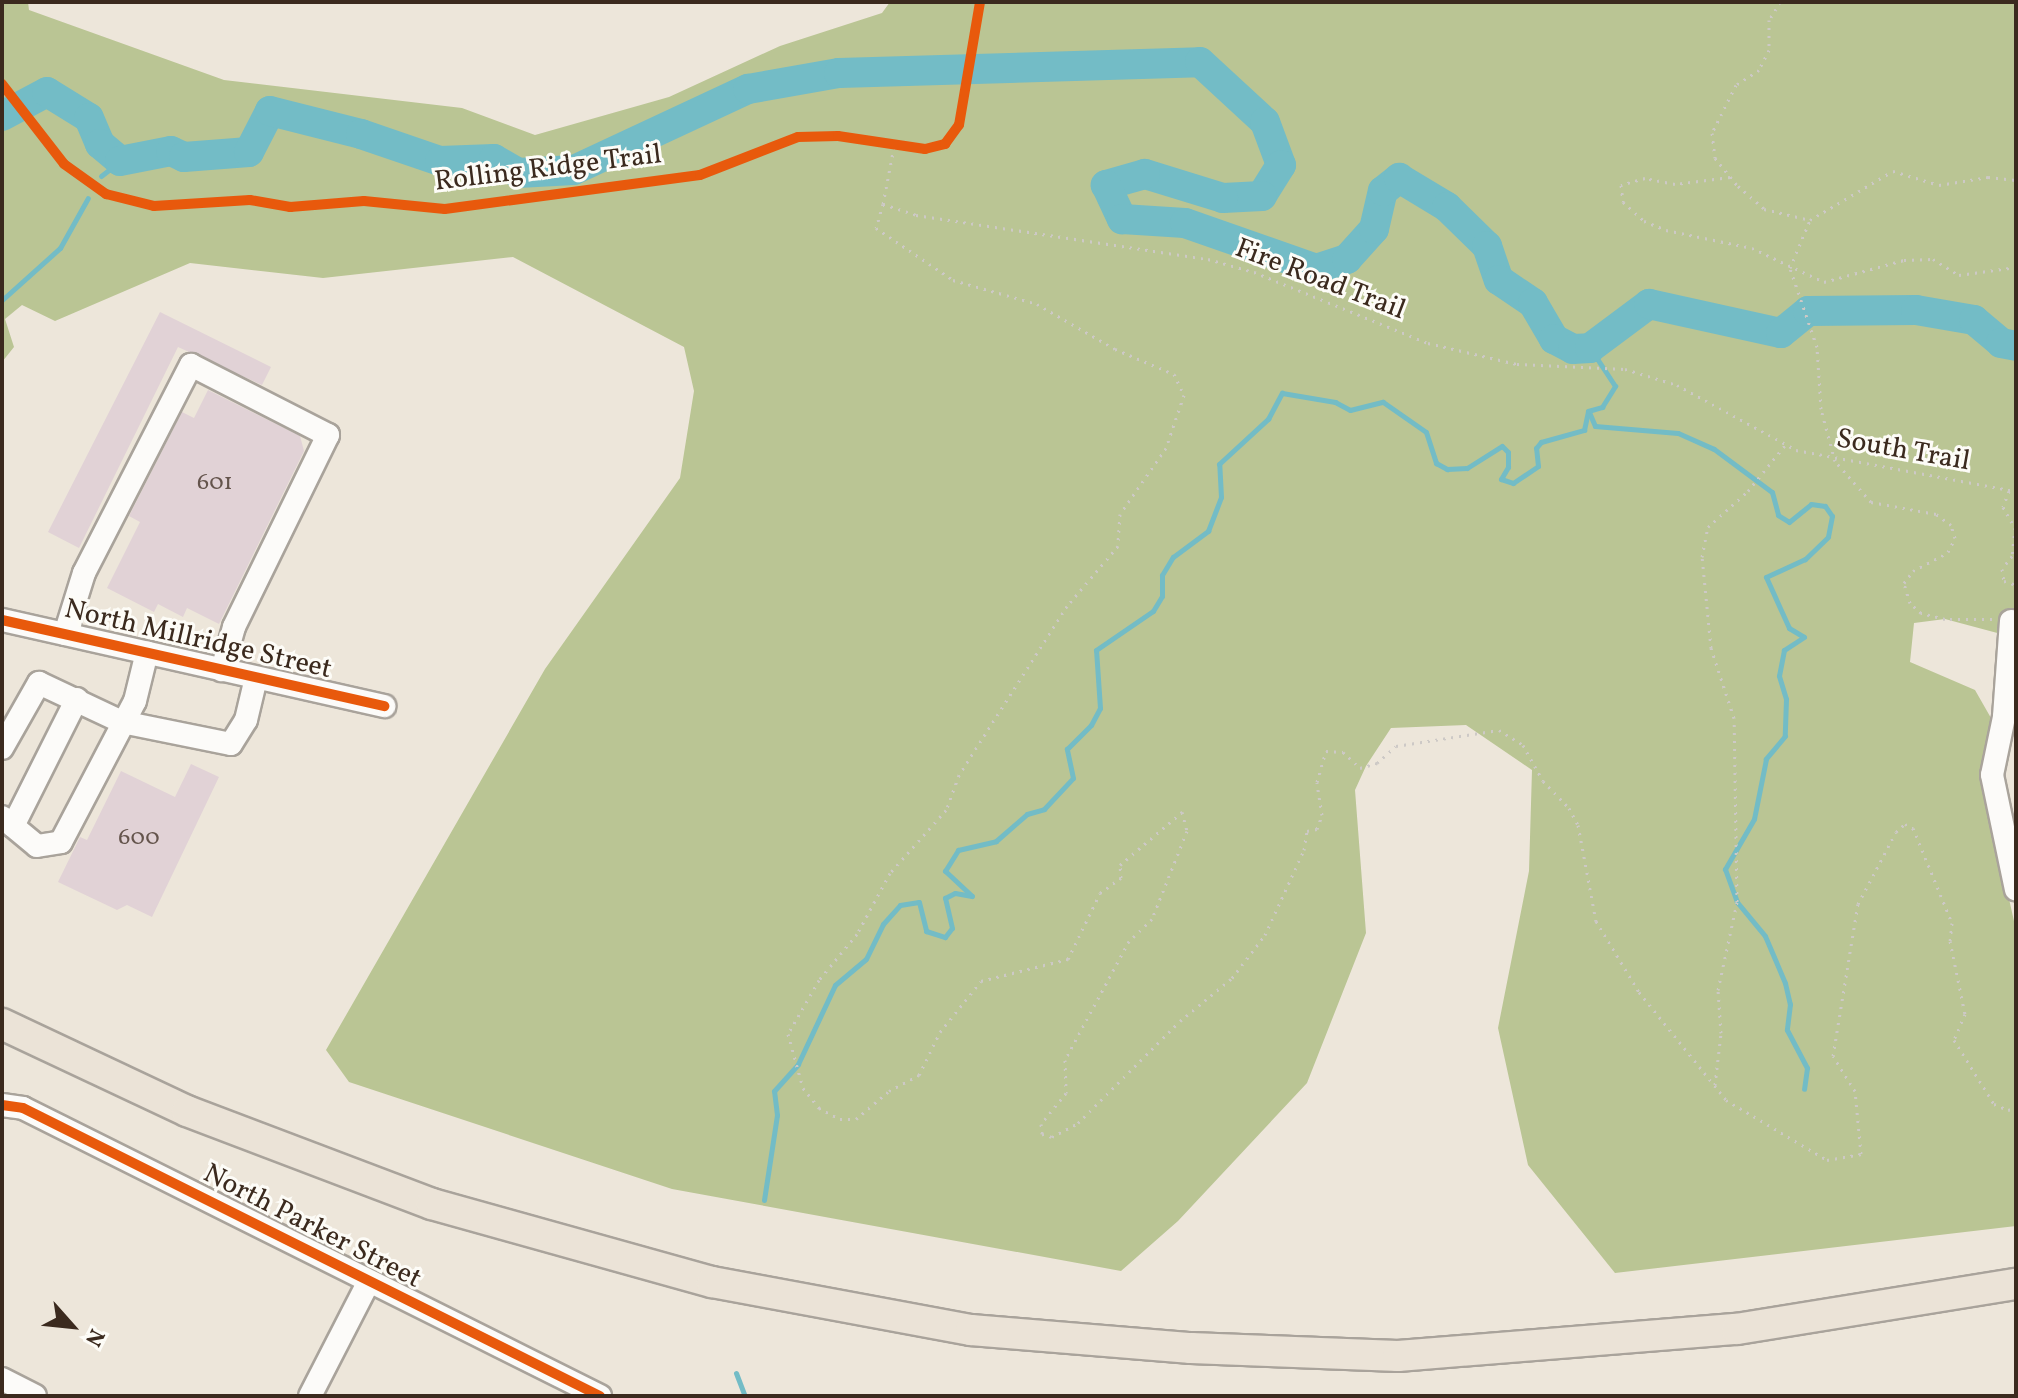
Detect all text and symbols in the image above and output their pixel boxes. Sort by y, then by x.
street label: Rolling Ridge Trail [432,138,664,200]
street label: Fire Road Trail [1230,232,1410,328]
street label: South Trail [1833,423,1973,479]
house number: 601 [197,470,233,498]
street label: North Millridge Street [61,593,335,687]
house number: 600 [118,825,160,853]
street label: North Parker Street [197,1157,427,1297]
north arrow [32,1286,112,1366]
text: N [76,1323,111,1351]

